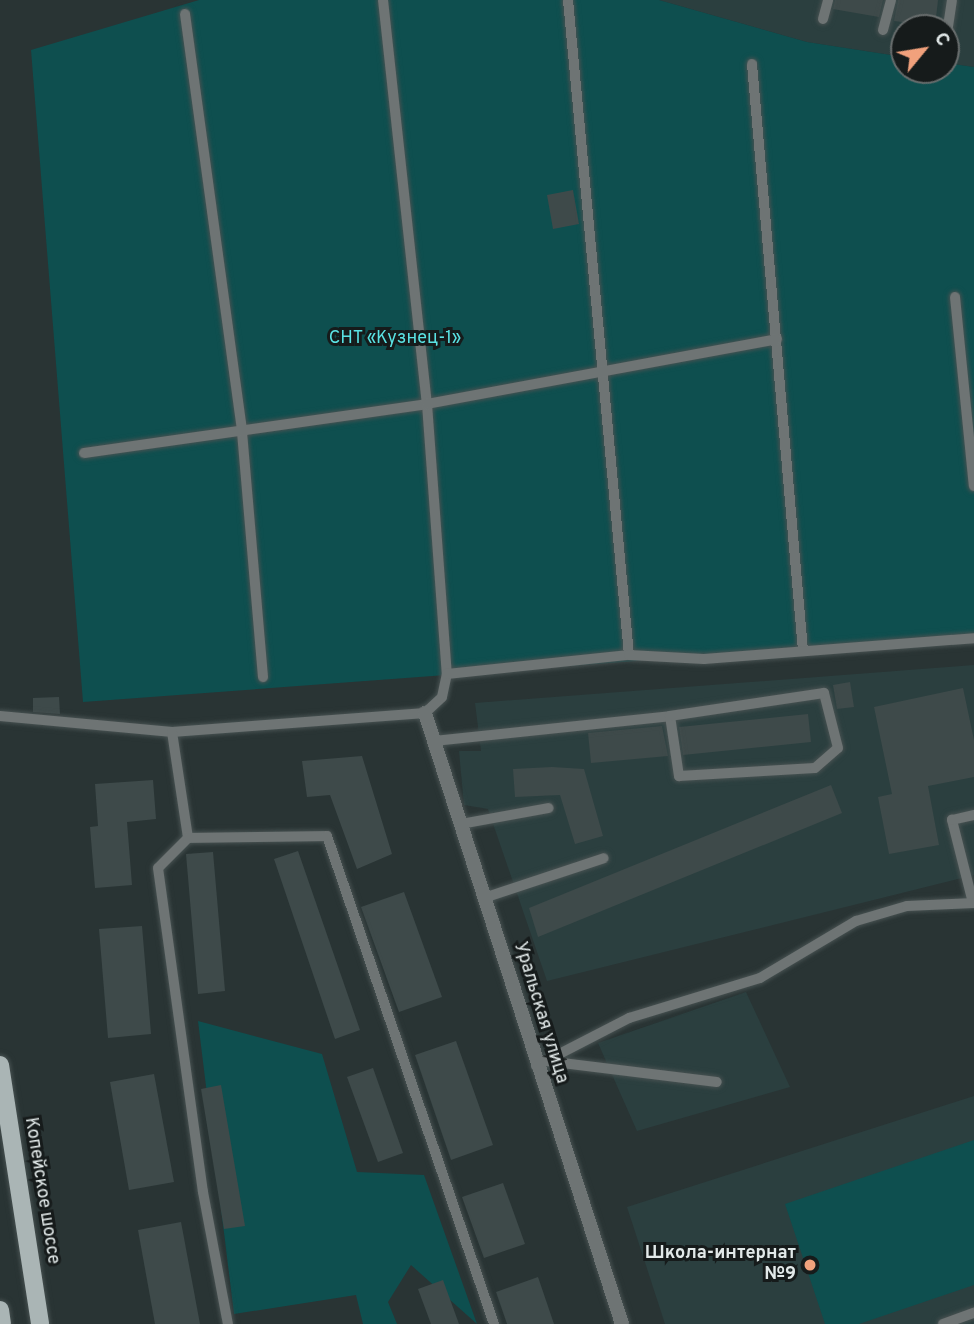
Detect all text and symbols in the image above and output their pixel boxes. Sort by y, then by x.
north arrow [890,14,960,84]
text: С [928,28,955,51]
park label: СНТ «Кузнец-1» [328,328,462,350]
street label: Уральская улица [508,940,572,1086]
street label: Копейское шоссе [19,1116,63,1266]
place label: Школа-интернат №9 [645,1244,796,1286]
marker: Школа-интернат №9 [802,1257,818,1273]

